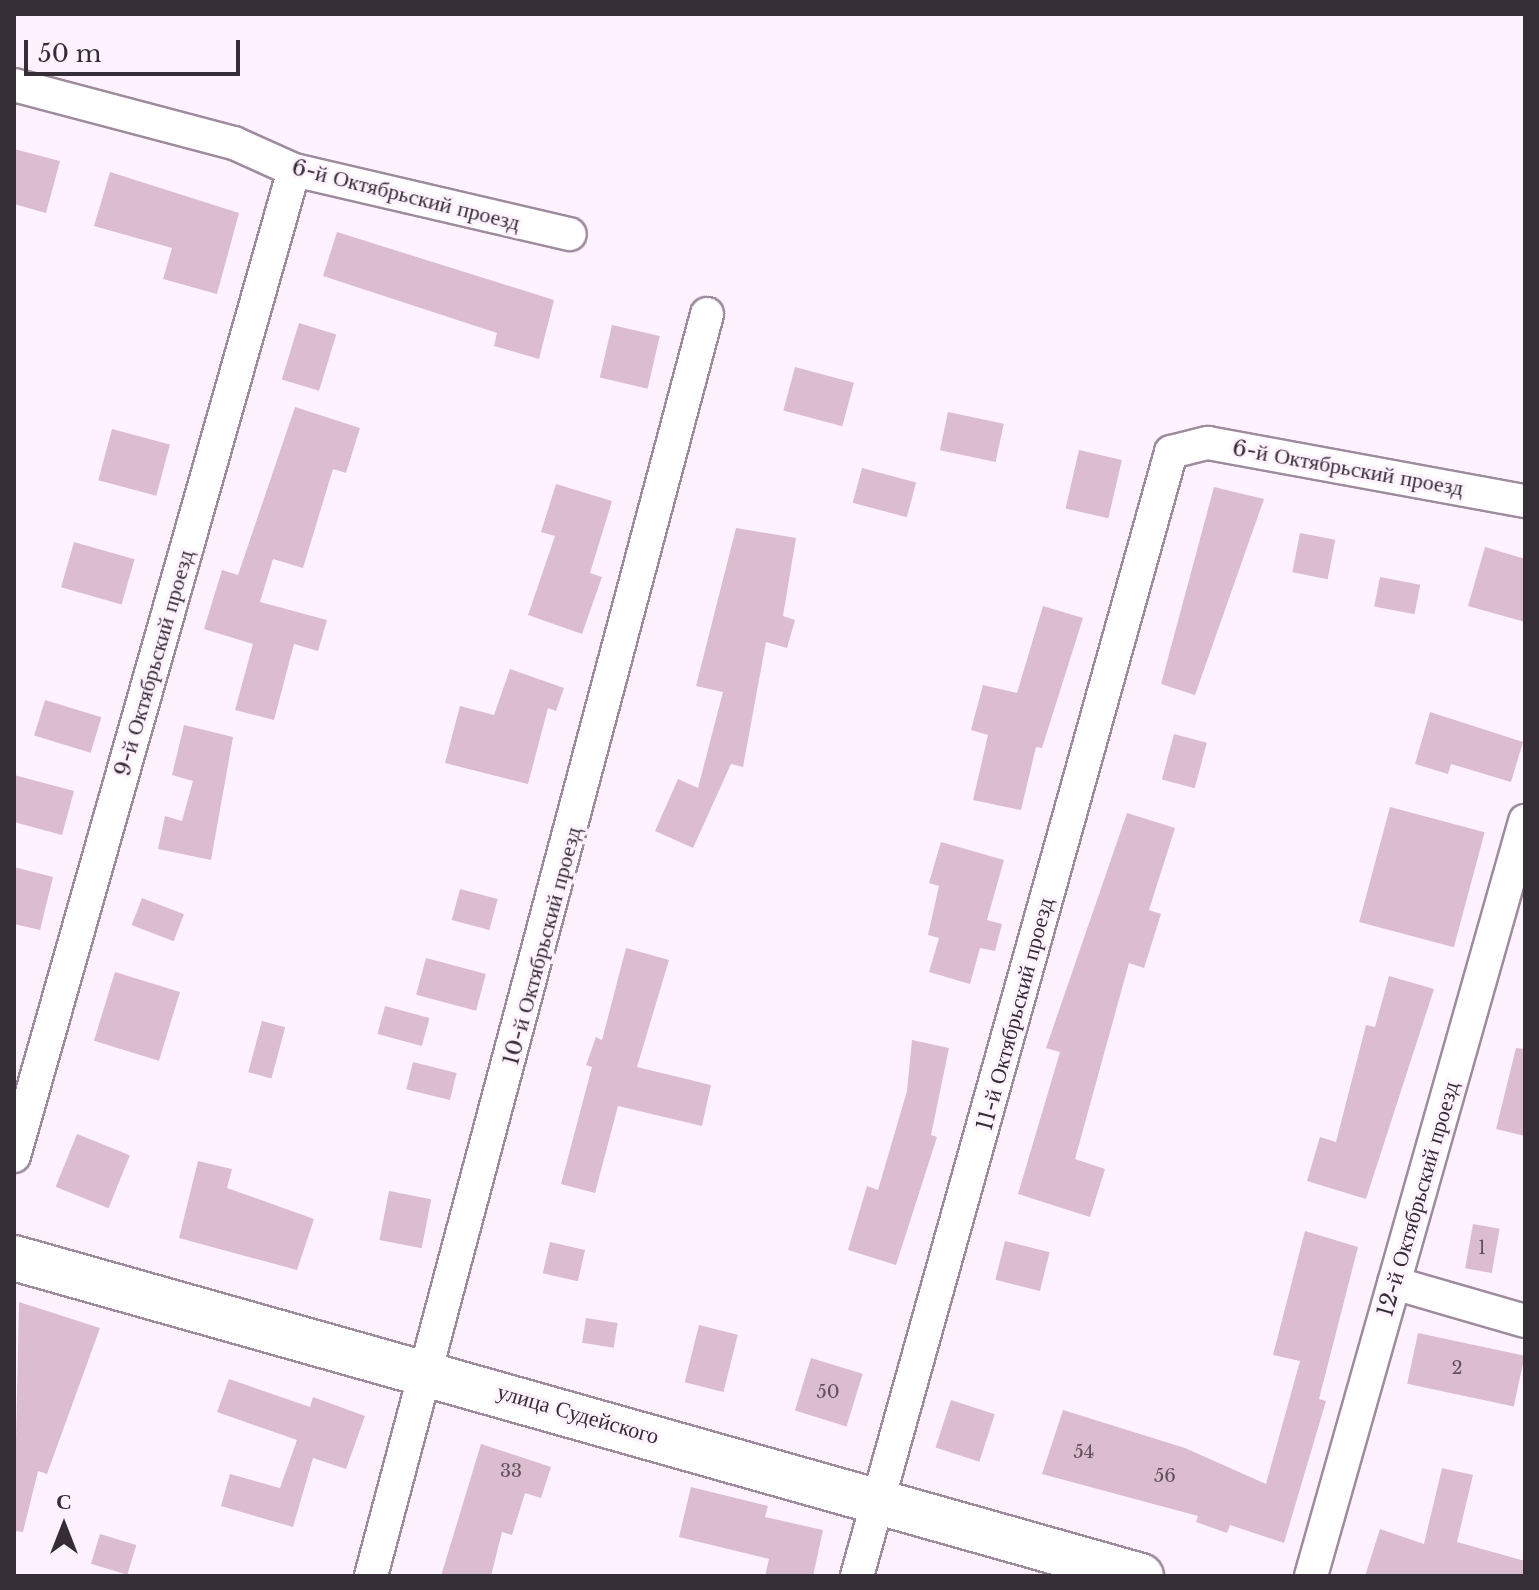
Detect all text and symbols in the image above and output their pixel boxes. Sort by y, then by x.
scale bar [28,24,244,74]
text: 50 m [38,39,101,68]
street label: 6-й Октябрьский проезд [289,154,523,236]
street label: 6-й Октябрьский проезд [1230,435,1466,501]
street label: 9-й Октябрьский проезд [109,547,199,779]
street label: 10-й Октябрьский проезд [497,824,587,1068]
street label: 11-й Октябрьский проезд [971,895,1059,1133]
street label: 12-й Октябрьский проезд [1372,1078,1464,1320]
house number: 1 [1478,1237,1486,1259]
house number: 2 [1451,1357,1463,1379]
street label: улица Судейского [494,1378,662,1450]
house number: 50 [816,1381,840,1403]
house number: 54 [1074,1441,1094,1463]
house number: 33 [500,1460,522,1482]
house number: 56 [1154,1465,1176,1487]
north arrow [24,1486,104,1566]
text: С [56,1488,72,1515]

